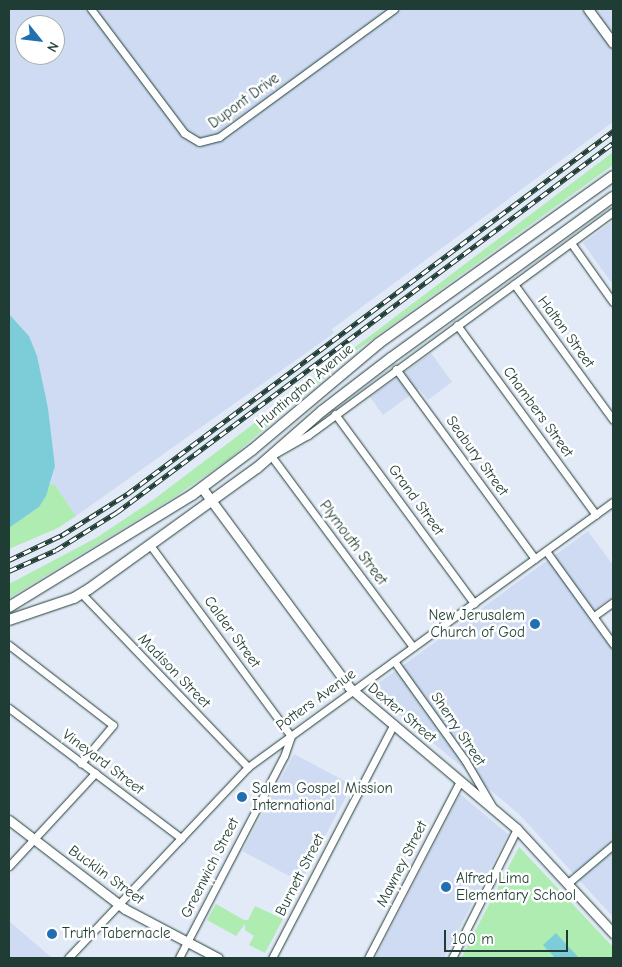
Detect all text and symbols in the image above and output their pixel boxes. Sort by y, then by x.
north arrow [15,15,65,65]
text: N [43,39,62,55]
street label: Dupont Drive [205,69,283,133]
street label: Halton Street [534,293,598,371]
street label: Huntington Avenue [253,340,357,432]
street label: Chambers Street [499,363,577,461]
street label: Seabury Street [442,413,512,499]
street label: Grand Street [384,461,448,539]
street label: Plymouth Street [315,497,391,589]
street label: Calder Street [200,593,264,671]
place label: New Jerusalem Church of God [429,606,525,641]
marker: New Jerusalem Church of God [529,618,541,630]
street label: Madison Street [134,630,214,712]
street label: Potters Avenue [273,665,359,735]
street label: Dexter Street [364,679,440,747]
street label: Sherry Street [427,689,489,769]
street label: Vineyard Street [59,725,147,799]
place label: Salem Gospel Mission International [252,779,393,814]
marker: Salem Gospel Mission International [236,791,248,803]
street label: Greenwich Street [177,815,243,921]
street label: Mawney Street [373,818,431,910]
street label: Burnett Street [272,831,328,919]
street label: Bucklin Street [65,842,147,908]
place label: Alfred Lima Elementary School [456,869,576,904]
marker: Alfred Lima Elementary School [440,881,452,893]
scale bar [447,920,571,952]
place label: Truth Tabernacle [62,925,171,943]
marker: Truth Tabernacle [46,928,58,940]
text: 100 m [452,930,494,948]

